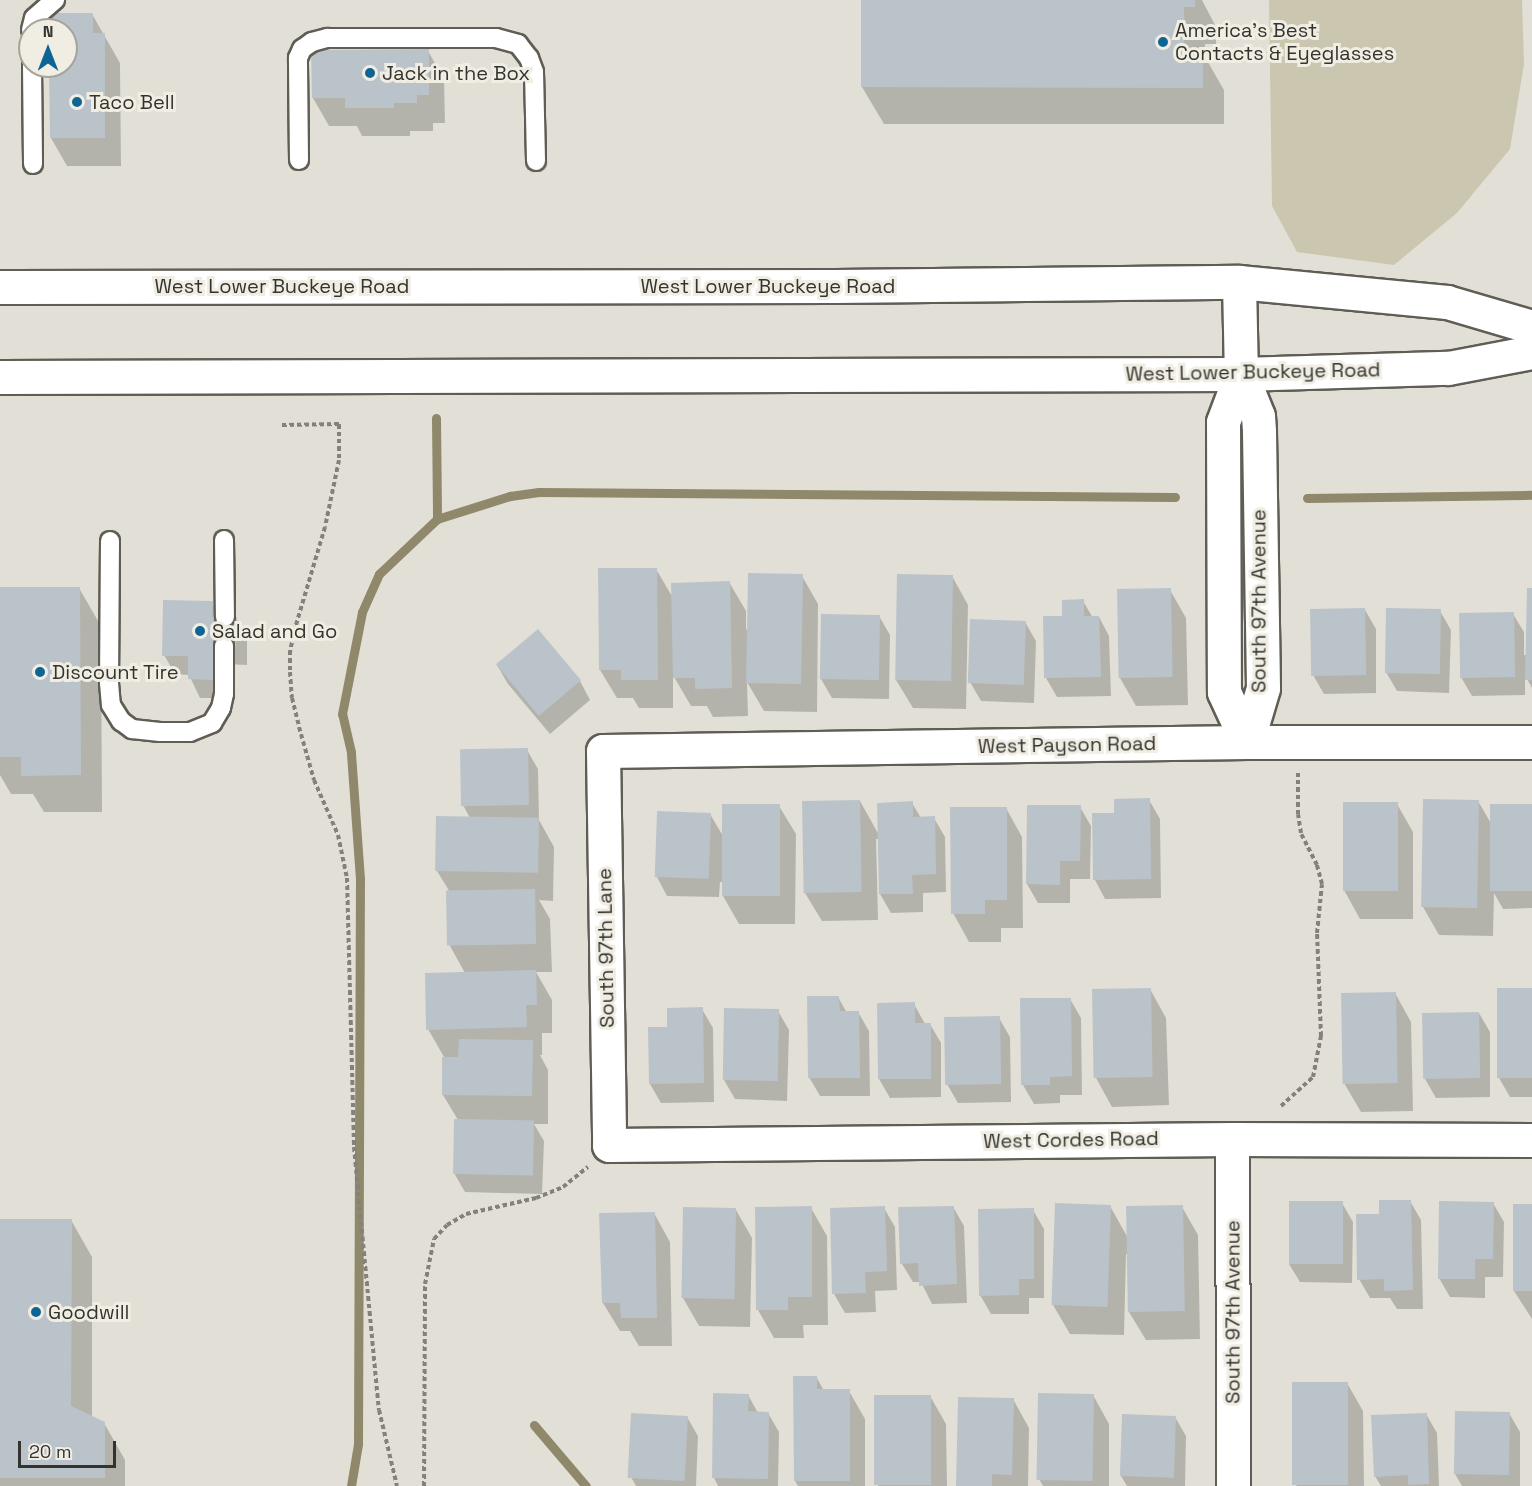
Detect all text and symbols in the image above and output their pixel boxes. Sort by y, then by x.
north arrow [18,18,78,78]
place label: America's Best Contacts & Eyeglasses [1175,19,1394,66]
text: N [43,21,53,42]
marker: America's Best Contacts & Eyeglasses [1156,35,1170,49]
place label: Jack in the Box [382,61,530,85]
marker: Jack in the Box [363,66,377,80]
place label: Taco Bell [89,90,175,114]
marker: Taco Bell [70,95,84,109]
street label: West Lower Buckeye Road [155,274,409,298]
street label: West Lower Buckeye Road [641,274,895,298]
street label: West Lower Buckeye Road [1125,358,1381,386]
street label: South 97th Avenue [1247,509,1271,693]
place label: Salad and Go [212,619,337,643]
marker: Salad and Go [193,624,207,638]
place label: Discount Tire [52,660,179,684]
marker: Discount Tire [33,665,47,679]
street label: West Payson Road [978,731,1156,759]
street label: South 97th Lane [593,868,619,1028]
street label: West Cordes Road [983,1126,1159,1154]
street label: South 97th Avenue [1221,1220,1245,1404]
place label: Goodwill [48,1300,130,1324]
marker: Goodwill [29,1305,43,1319]
scale bar [21,1429,118,1467]
text: 20 m [29,1440,72,1463]

